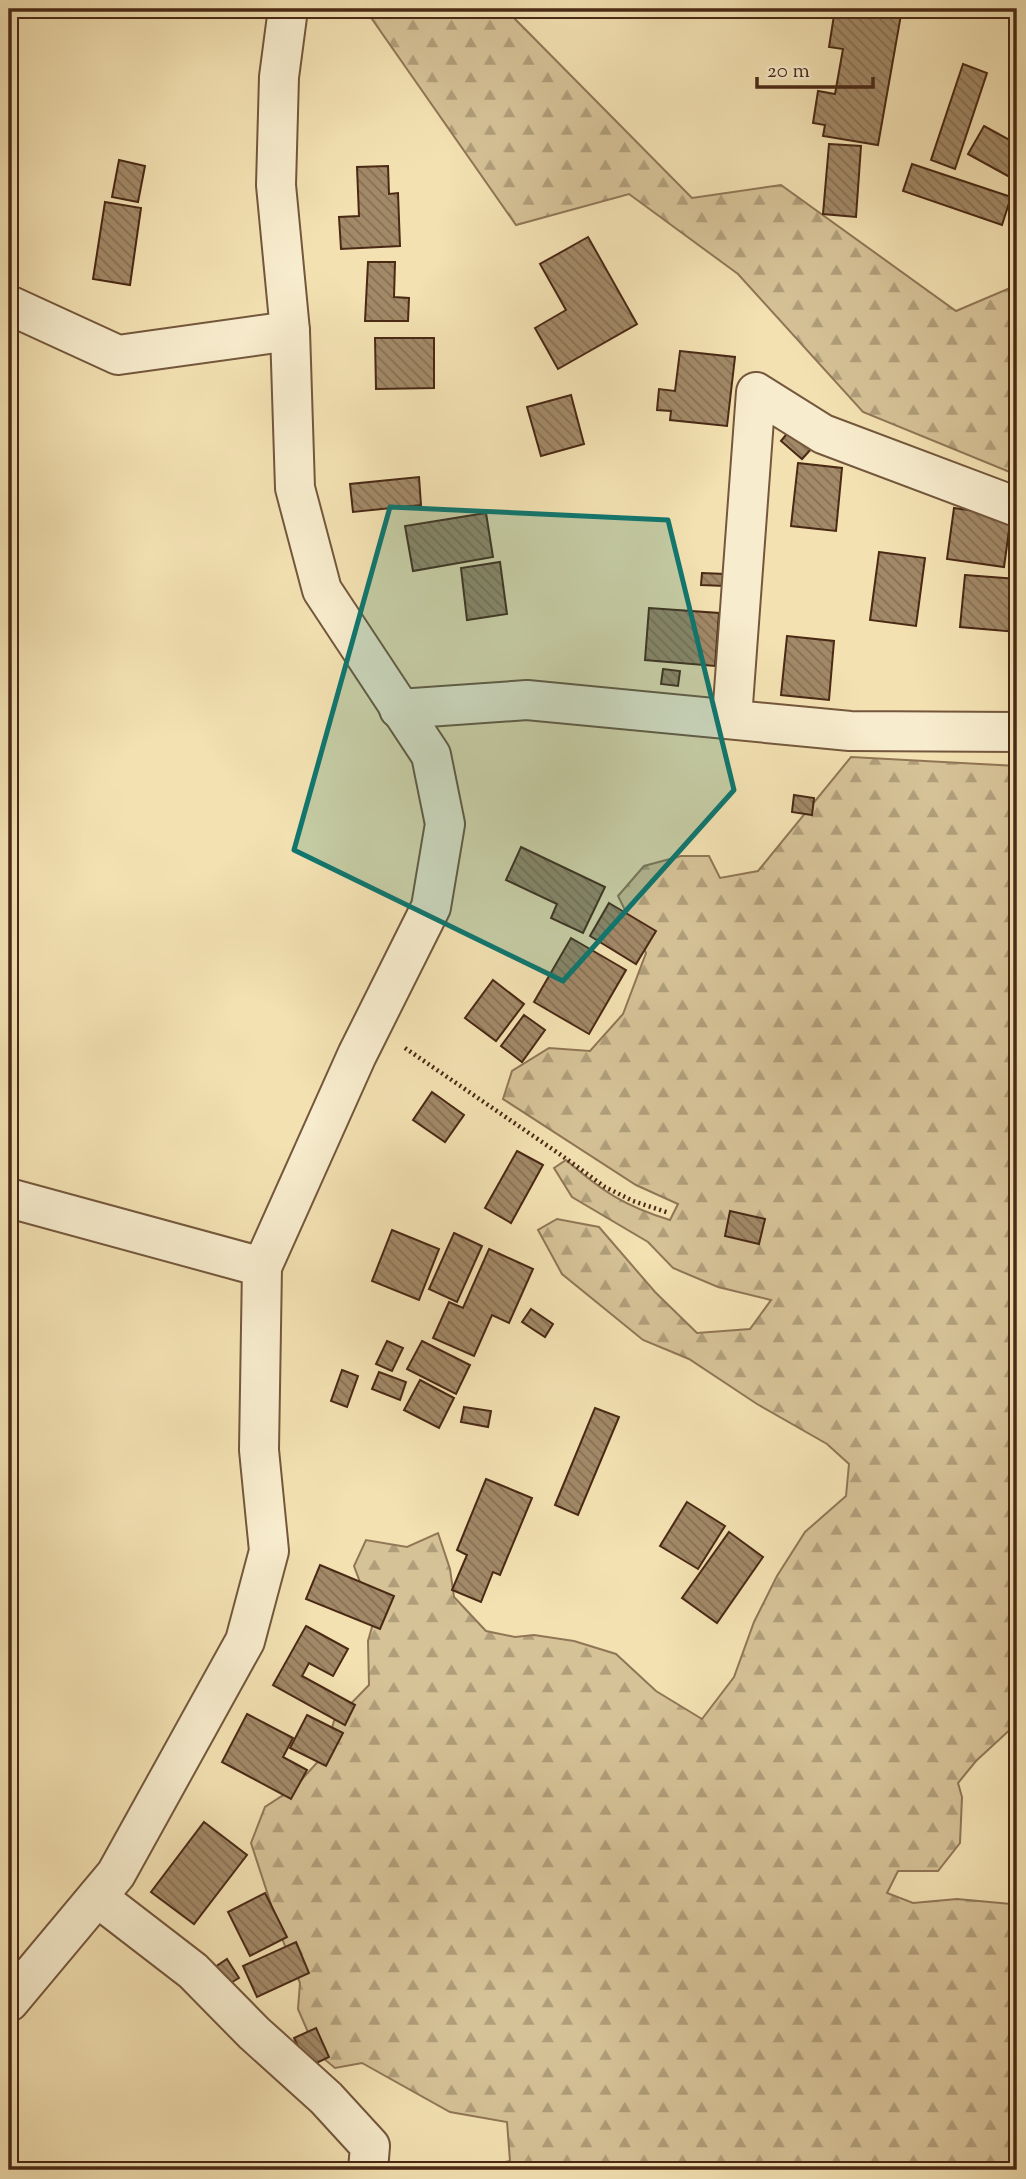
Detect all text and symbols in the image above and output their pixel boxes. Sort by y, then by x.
scale bar [757,46,872,90]
text: 20 m [767,57,810,87]

